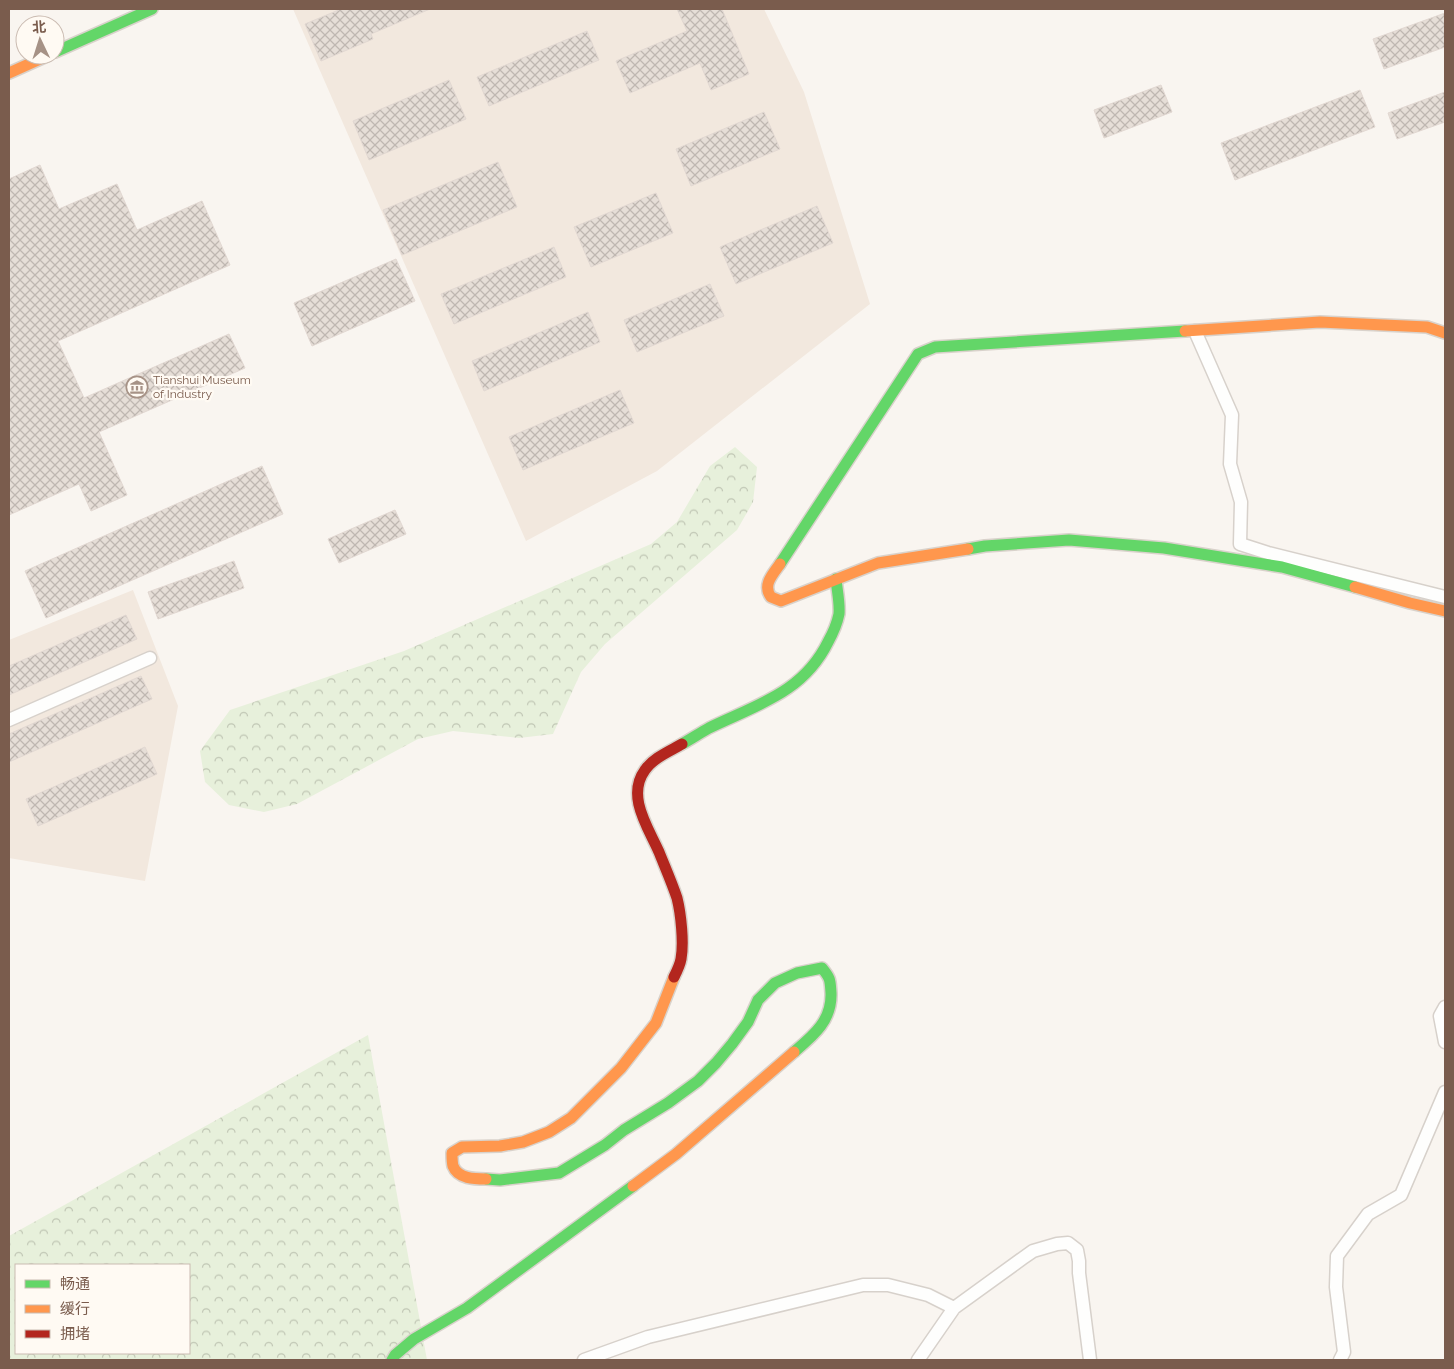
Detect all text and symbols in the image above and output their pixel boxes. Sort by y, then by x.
north arrow [15,15,65,65]
text: 北 [32,19,47,36]
place label: Tianshui Museum of Industry [153,373,251,401]
museum icon: Tianshui Museum of Industry [125,375,149,399]
legend [15,1264,190,1354]
text: 畅通 [60,1275,90,1293]
text: 缓行 [60,1300,90,1318]
text: 拥堵 [60,1325,90,1343]

